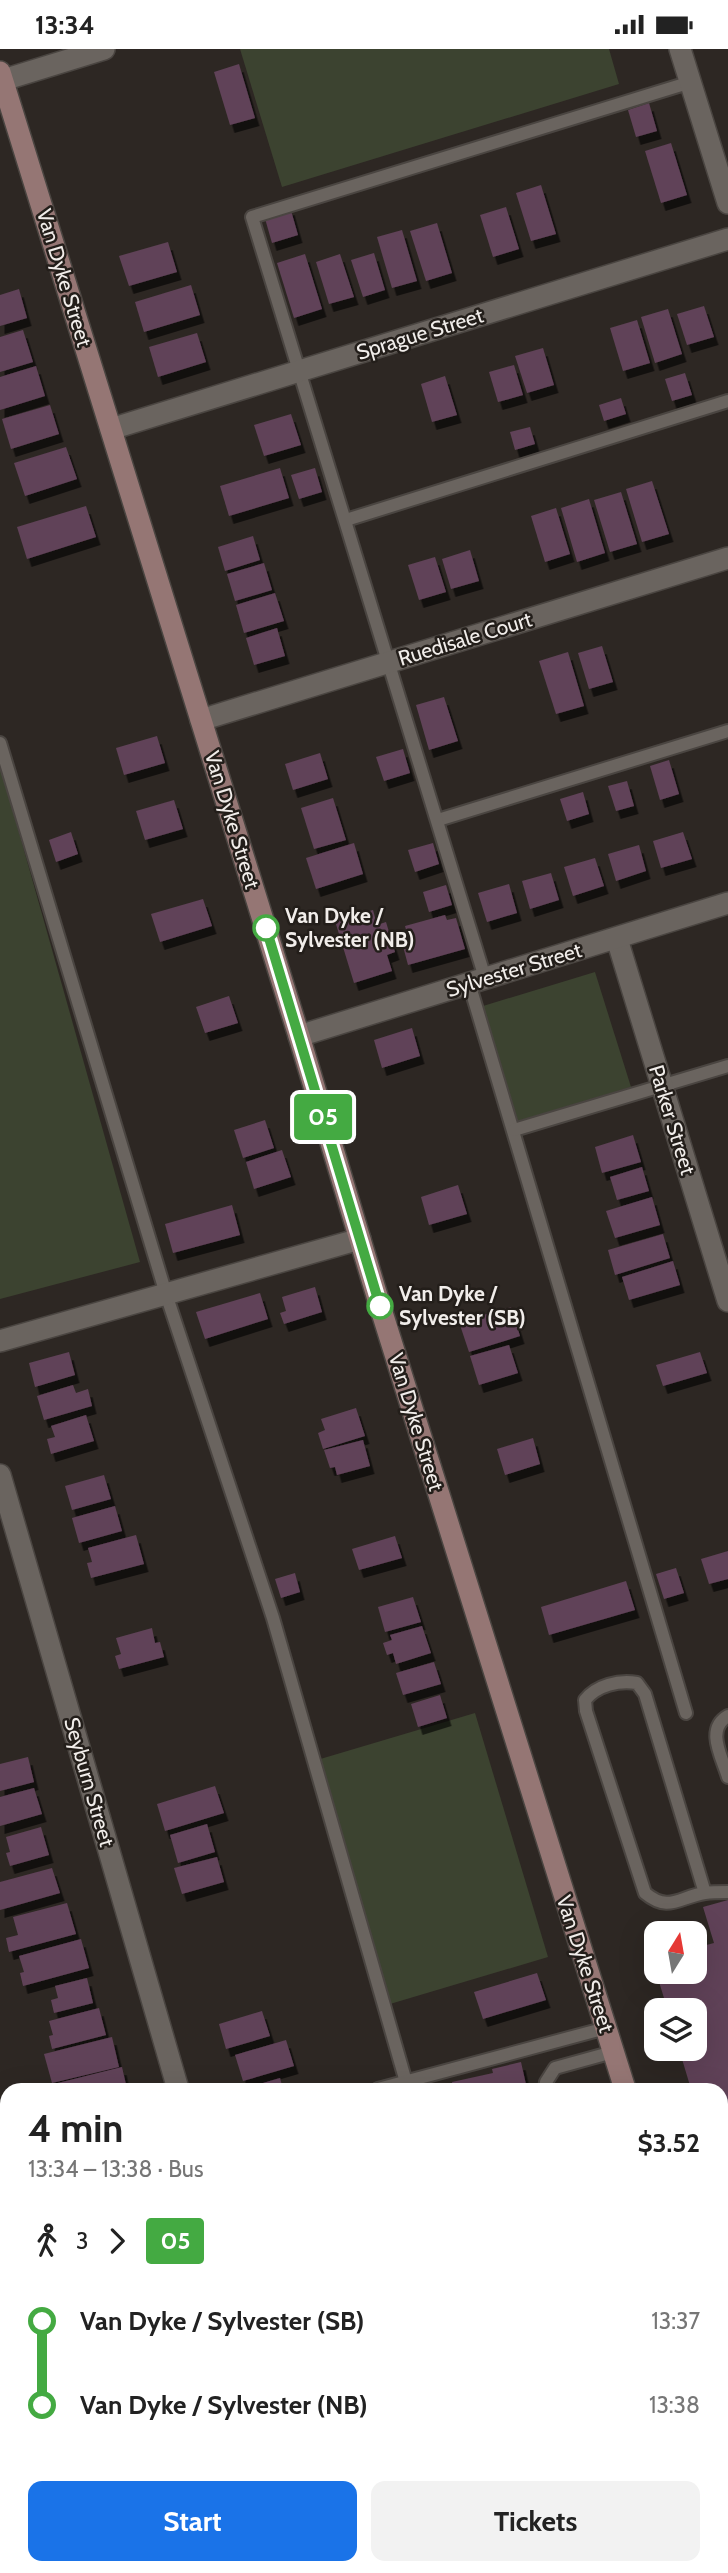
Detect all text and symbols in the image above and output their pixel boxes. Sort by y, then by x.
text: 13:34 [35,9,95,41]
street label: Van Dyke Street [32,206,97,350]
street label: Sprague Street [353,302,486,365]
street label: Ruedisale Court [395,606,535,671]
street label: Van Dyke Street [200,748,265,892]
place label: Van Dyke / Sylvester (NB) [285,903,414,952]
marker: Van Dyke / Sylvester (NB) [253,915,279,941]
street label: Sylvester Street [443,937,584,1002]
street label: Parker Street [644,1062,701,1178]
line badge: 05 [292,1094,354,1140]
text: 05 [308,1102,338,1131]
place label: Van Dyke / Sylvester (SB) [399,1281,526,1330]
marker: Van Dyke / Sylvester (SB) [367,1293,393,1319]
street label: Van Dyke Street [384,1350,449,1494]
street label: Seyburn Street [59,1714,120,1849]
street label: Van Dyke Street [552,1892,619,2036]
north arrow [644,1921,707,1985]
map controls [644,1921,707,2061]
button: layers [644,1998,707,2061]
text: 4 min [28,2105,123,2152]
text: $3.52 [637,2127,700,2159]
text: 13:34 – 13:38 · Bus [28,2155,203,2183]
icon: walk [28,2222,66,2260]
icon: forward [98,2222,136,2260]
text: 05 [160,2226,190,2255]
text: 3 [76,2227,88,2255]
text: Van Dyke / Sylvester (SB) [80,2305,364,2337]
text: 13:37 [651,2307,700,2335]
text: Van Dyke / Sylvester (NB) [80,2389,368,2421]
text: 13:38 [649,2391,700,2419]
button: Start [28,2481,357,2561]
button: Tickets [371,2481,700,2561]

